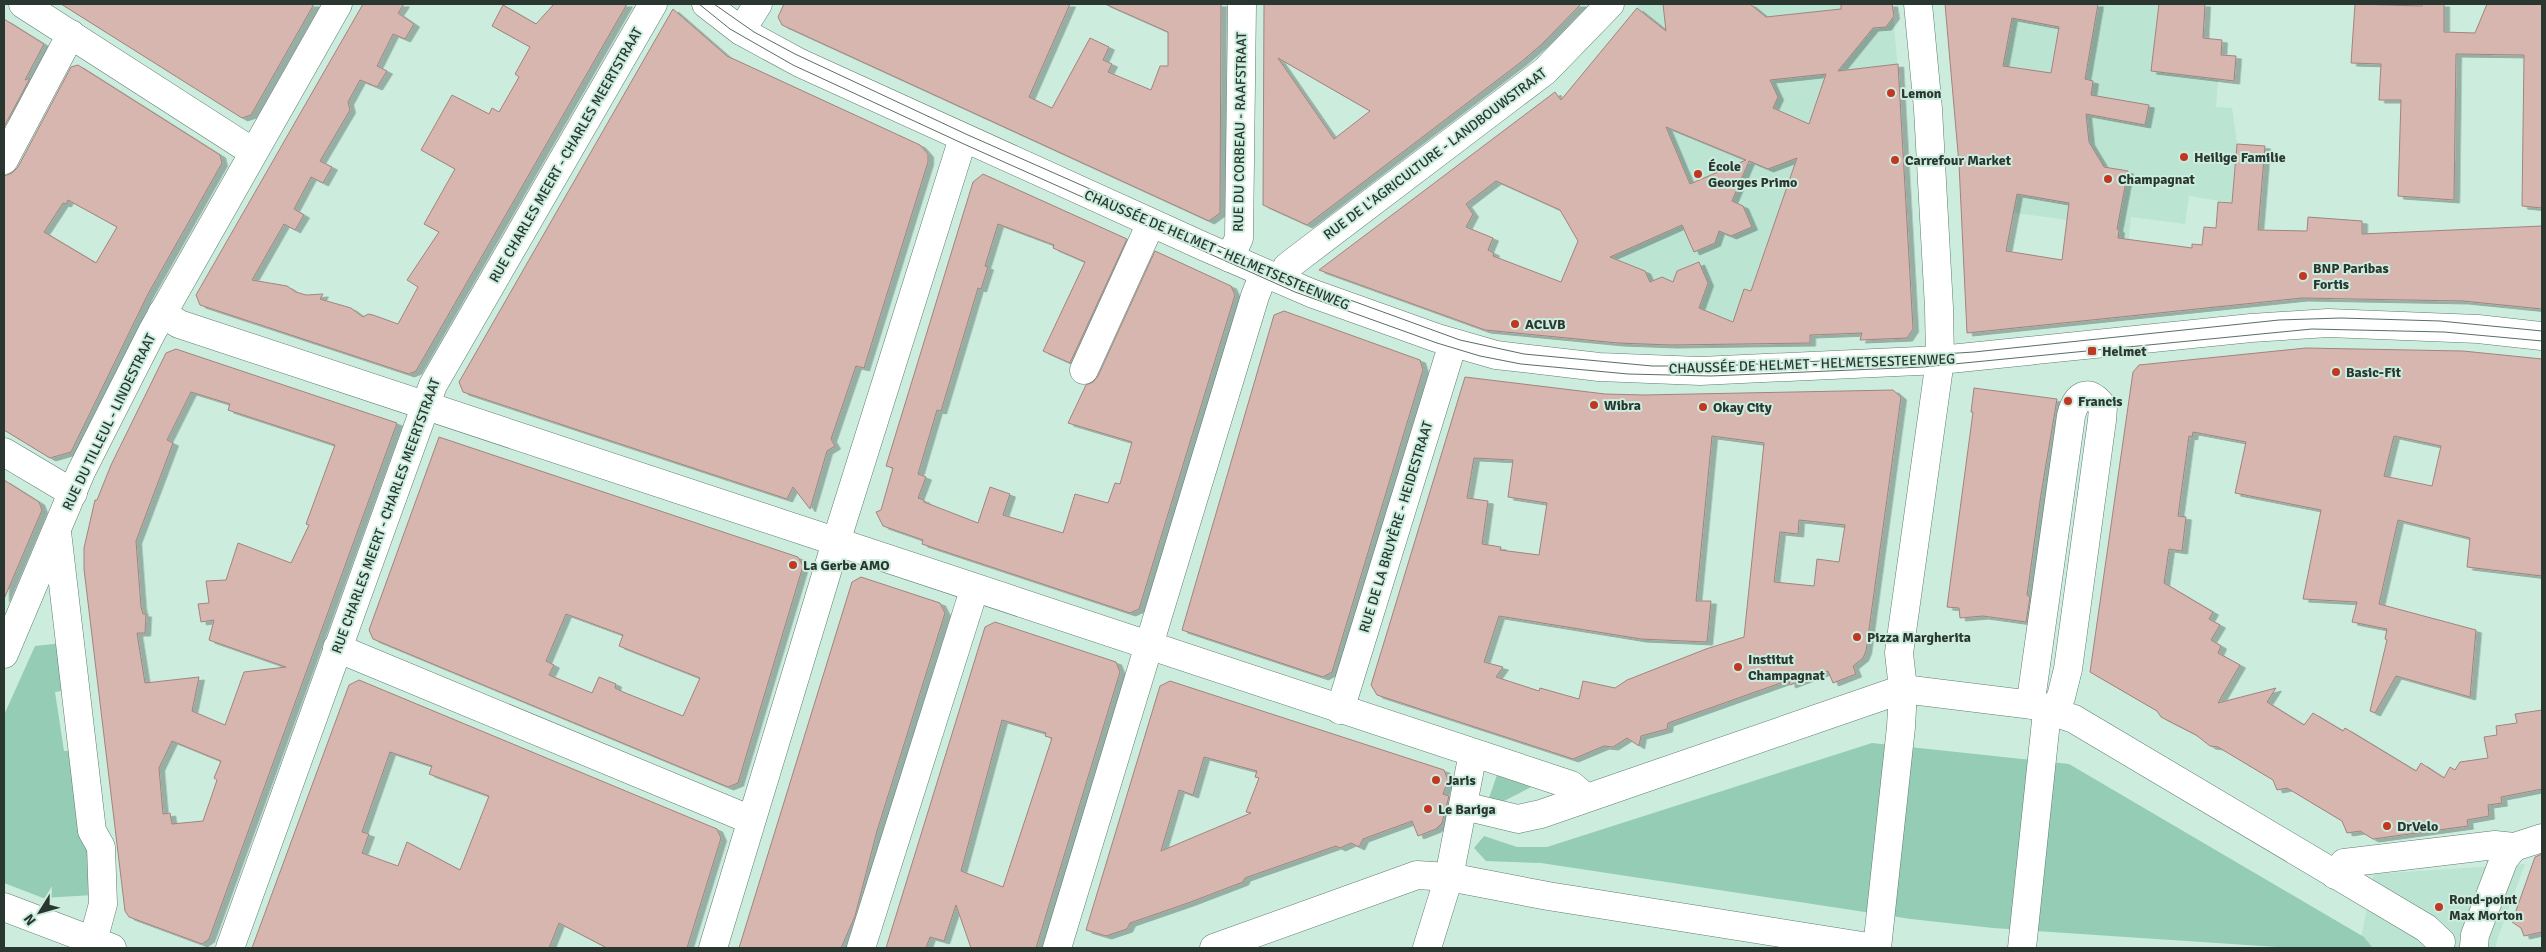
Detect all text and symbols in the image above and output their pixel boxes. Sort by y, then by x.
street label: RUE CHARLES MEERT - CHARLES MEERTSTRAAT [486,24,646,286]
street label: RUE DU CORBEAU - RAAFSTRAAT [1230,32,1250,232]
street label: RUE DE L'AGRICULTURE - LANDBOUWSTRAAT [1320,64,1550,243]
place label: Lemon [1901,85,1942,102]
marker: Lemon [1885,87,1897,99]
place label: Heilige Familie [2194,149,2286,166]
marker: Heilige Familie [2178,151,2190,163]
place label: Carrefour Market [1905,152,2012,169]
marker: Carrefour Market [1889,154,1901,166]
place label: École Georges Primo [1708,158,1797,191]
marker: École Georges Primo [1692,168,1704,180]
place label: Champagnat [2118,171,2196,188]
marker: Champagnat [2102,173,2114,185]
street label: CHAUSSÉE DE HELMET - HELMETSESTEENWEG [1082,186,1352,314]
place label: BNP Paribas Fortis [2313,260,2389,293]
marker: BNP Paribas Fortis [2297,270,2309,282]
place label: ACLVB [1525,316,1566,333]
marker: ACLVB [1509,318,1521,330]
street label: RUE DU TILLEUL - LINDESTRAAT [59,331,159,513]
place label: Helmet [2102,343,2147,360]
marker: Helmet [2086,345,2098,357]
street label: CHAUSSÉE DE HELMET - HELMETSESTEENWEG [1669,351,1955,377]
place label: Basic-Fit [2346,364,2402,381]
marker: Basic-Fit [2330,366,2342,378]
street label: RUE CHARLES MEERT - CHARLES MEERTSTRAAT [328,376,444,656]
place label: Francis [2078,393,2123,410]
marker: Francis [2062,395,2074,407]
place label: Wibra [1604,397,1641,414]
marker: Wibra [1588,399,1600,411]
place label: Okay City [1713,399,1772,416]
marker: Okay City [1697,401,1709,413]
street label: RUE DE LA BRUYÈRE - HEIDESTRAAT [1356,419,1436,635]
place label: La Gerbe AMO [803,557,890,574]
marker: La Gerbe AMO [787,559,799,571]
place label: Pizza Margherita [1867,629,1971,646]
marker: Pizza Margherita [1851,631,1863,643]
place label: Institut Champagnat [1748,651,1826,684]
marker: Institut Champagnat [1732,661,1744,673]
place label: Jaris [1446,772,1476,789]
marker: Jaris [1430,774,1442,786]
place label: Le Bariga [1438,801,1496,818]
marker: Le Bariga [1422,803,1434,815]
place label: DrVelo [2397,818,2438,835]
marker: DrVelo [2381,820,2393,832]
north arrow [15,887,65,937]
place label: Rond-point Max Morton [2449,891,2523,924]
marker: Rond-point Max Morton [2433,901,2445,913]
text: N [20,911,40,929]

